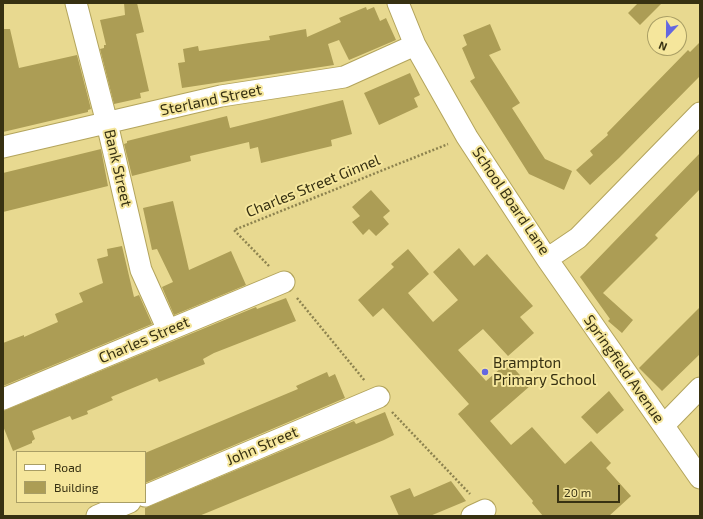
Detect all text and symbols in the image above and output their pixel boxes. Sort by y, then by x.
north arrow [647,16,687,56]
text: N [657,39,669,54]
street label: Sterland Street [159,80,263,120]
street label: Bank Street [100,128,136,208]
street label: School Board Lane [468,144,554,258]
street label: Charles Street Ginnel [243,151,383,221]
street label: Springfield Avenue [580,312,668,426]
street label: Charles Street [96,313,192,367]
place label: Brampton Primary School [493,354,596,389]
marker: Brampton Primary School [480,367,490,377]
street label: John Street [223,423,301,469]
legend [16,451,146,503]
text: Road [54,460,82,474]
scale bar [559,477,622,503]
text: Building [54,480,98,494]
text: 20 m [564,485,591,499]

